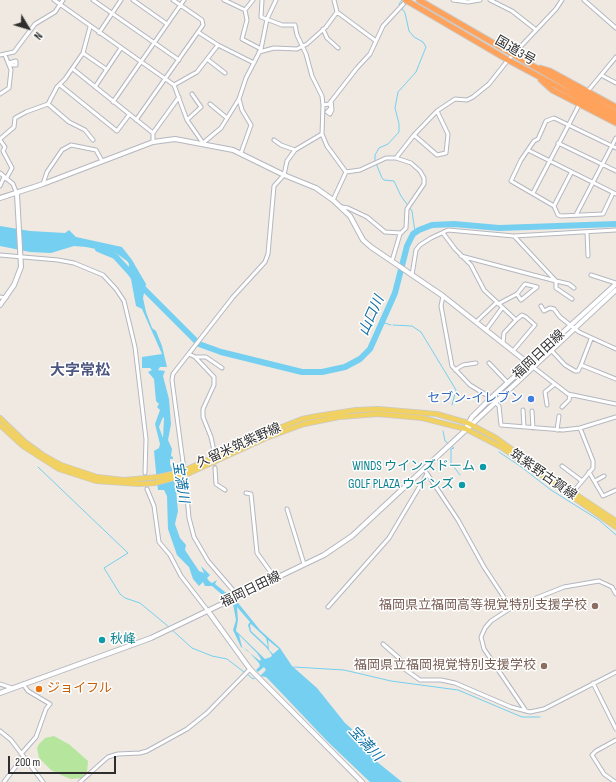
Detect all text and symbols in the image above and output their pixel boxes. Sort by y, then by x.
north arrow [8,8,48,48]
text: N [31,29,45,42]
street label: 国道3号 [492,33,538,69]
water label: 山口川 [356,293,388,339]
street label: 福岡日田線 [510,327,568,383]
district label: 大字常松 [50,362,110,380]
place label: セブン-イレブン [427,391,523,407]
marker: セブン-イレブン [526,394,536,404]
street label: 久留米筑紫野線 [194,420,284,472]
street label: 筑紫野古賀線 [507,446,579,504]
place label: WINDS ウインズドーム [352,459,475,475]
water label: 宝満川 [168,460,192,504]
marker: WINDS ウインズドーム [478,462,488,472]
place label: GOLF PLAZA ウインズ [348,477,454,493]
marker: GOLF PLAZA ウインズ [457,480,467,490]
street label: 福岡日田線 [218,569,284,611]
place label: 福岡県立福岡高等視覚特別支援学校 [379,598,587,614]
marker: 福岡県立福岡高等視覚特別支援学校 [590,601,600,611]
place label: 秋峰 [110,632,136,648]
marker: 秋峰 [97,635,107,645]
place label: 福岡県立福岡視覚特別支援学校 [354,658,536,674]
marker: 福岡県立福岡視覚特別支援学校 [539,661,549,671]
place label: ジョイフル [47,681,112,697]
marker: ジョイフル [34,684,44,694]
water label: 宝満川 [345,723,385,765]
scale bar [10,748,118,774]
text: 200 m [15,755,40,770]

